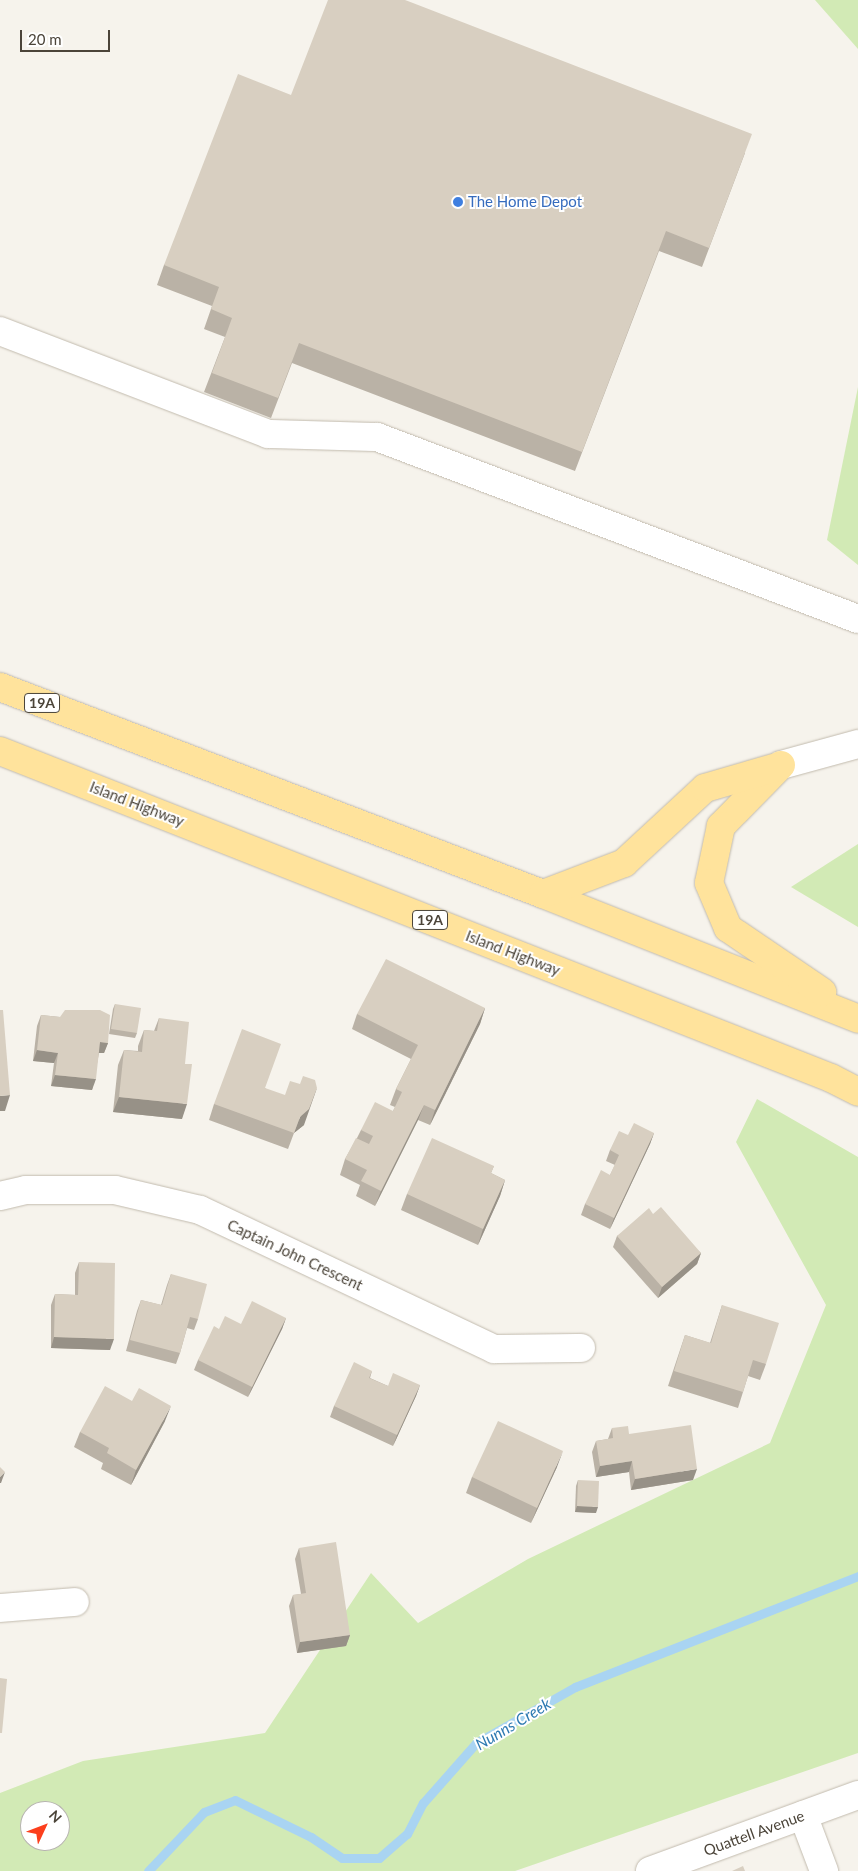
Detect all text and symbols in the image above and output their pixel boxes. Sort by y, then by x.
scale bar [22,20,112,52]
text: 20 m [28,30,62,48]
place label: The Home Depot [468,193,582,211]
marker: The Home Depot [452,196,464,208]
road number: 19A [23,691,61,714]
street label: Island Highway [87,778,187,830]
road number: 19A [411,908,449,932]
street label: Island Highway [463,927,563,979]
street label: Captain John Crescent [224,1216,366,1294]
water label: Nunns Creek [472,1694,554,1754]
north arrow [20,1801,70,1851]
text: N [46,1806,65,1826]
street label: Quattell Avenue [701,1806,807,1860]

